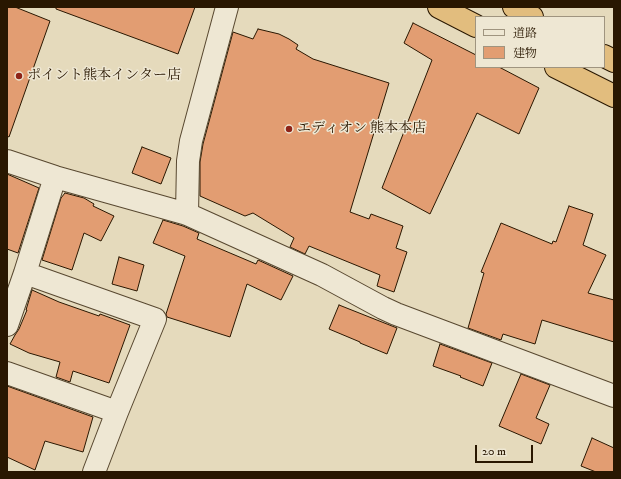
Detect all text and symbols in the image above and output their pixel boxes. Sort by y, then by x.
legend [475,16,605,68]
text: 道路 [513,26,537,41]
text: 建物 [513,46,537,61]
place label: ポイント熊本インター店 [27,68,181,84]
marker: ポイント熊本インター店 [14,71,24,81]
place label: エディオン 熊本本店 [297,121,426,137]
marker: エディオン 熊本本店 [284,124,294,134]
scale bar [477,437,535,463]
text: 20 m [482,444,506,459]

